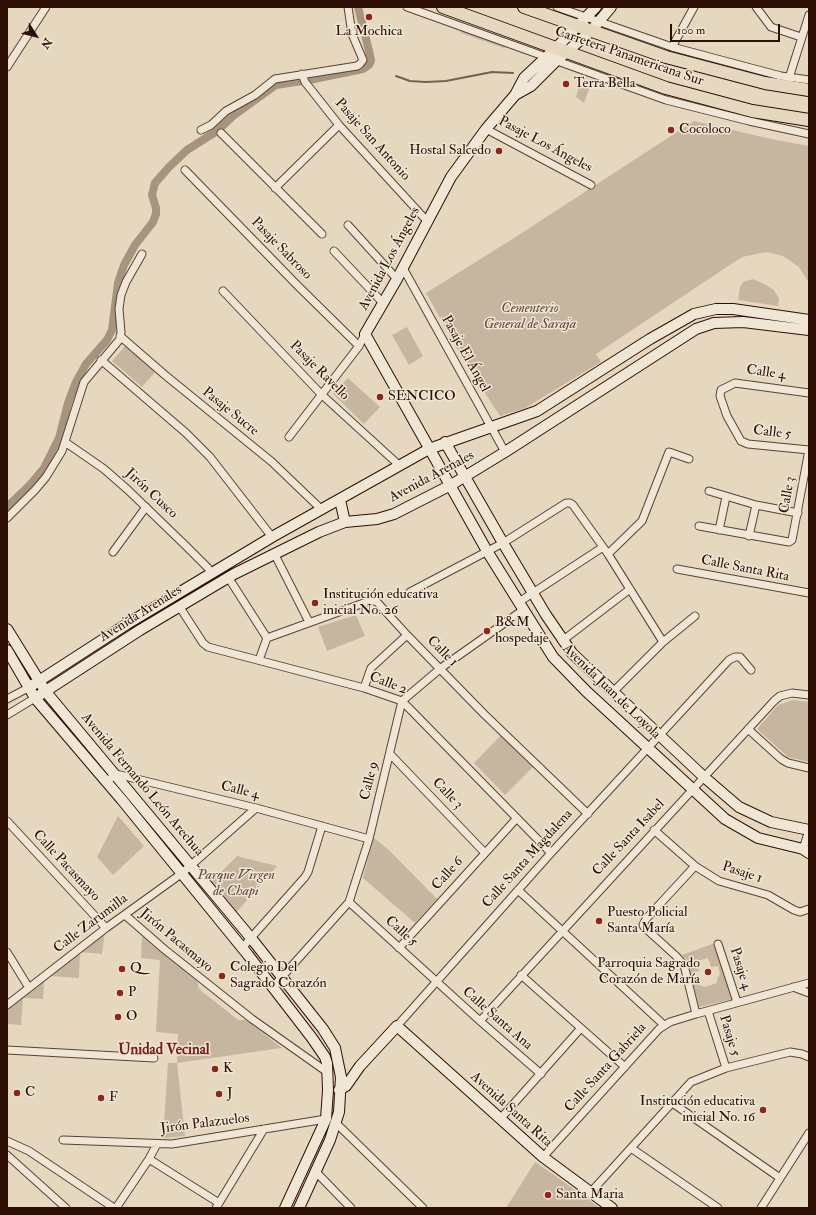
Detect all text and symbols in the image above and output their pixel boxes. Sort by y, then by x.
marker: La Mochica [364,12,374,22]
north arrow [16,16,56,56]
scale bar [672,16,782,42]
text: 100 m [677,23,705,38]
place label: La Mochica [336,24,402,40]
street label: Carretera Panamericana Sur [552,24,706,90]
text: N [38,36,54,51]
place label: Terra Bella [574,76,636,92]
marker: Terra Bella [561,79,571,89]
street label: Pasaje San Antonio [331,95,413,185]
street label: Pasaje Los Ángeles [495,113,595,177]
place label: Cocoloco [679,122,731,138]
marker: Cocoloco [666,125,676,135]
place label: Hostal Salcedo [409,143,491,159]
marker: Hostal Salcedo [494,146,504,156]
street label: Avenida Los Ángeles [356,205,424,313]
street label: Pasaje Sabroso [247,214,315,284]
park label: Cementerio General de Saraja [484,301,576,334]
street label: Pasaje El Ángel [437,313,493,395]
street label: Pasaje Ravello [286,338,352,404]
street label: Calle 4 [745,362,787,384]
street label: Pasaje Sucre [198,384,262,440]
place label: SENCICO [388,389,456,405]
marker: SENCICO [375,392,385,402]
street label: Calle 5 [752,422,792,444]
street label: Avenida Arenales [387,448,477,506]
street label: Jirón Cusco [121,465,181,523]
street label: Calle 3 [776,475,800,515]
street label: Calle Santa Rita [699,552,791,586]
street label: Avenida Arenales [97,582,185,646]
place label: Institución educativa inicial No. 26 [323,587,438,620]
marker: Institución educativa inicial No. 26 [310,598,320,608]
place label: B&M hospedaje [495,615,549,648]
marker: B&M hospedaje [482,626,492,636]
street label: Calle 1 [423,633,461,671]
street label: Avenida Juan de Loyola [558,641,664,743]
street label: Calle 2 [367,669,409,699]
street label: Avenida Fernando León Arechua [77,710,207,860]
street label: Calle 9 [357,760,383,802]
street label: Calle 3 [428,775,466,813]
street label: Calle 4 [219,778,261,804]
street label: Calle Santa Isabel [589,796,669,880]
street label: Calle Santa Magdalena [479,806,577,912]
street label: Calle Pacasmayo [29,827,103,905]
street label: Calle 6 [429,854,467,894]
street label: Pasaje 1 [720,859,764,887]
park label: Parque Virgen de Chapi [197,868,275,900]
street label: Calle Zarumilla [51,891,131,957]
street label: Jirón Pacasmayo [136,905,216,977]
place label: Puesto Policial Santa María [607,905,688,938]
street label: Calle 5 [381,913,421,951]
marker: Puesto Policial Santa María [594,916,604,926]
street label: Pasaje 4 [725,946,755,992]
place label: Parroquia Sagrado Corazón de María [597,956,700,988]
place label: Colegio Del Sagrado Corazón [230,960,327,992]
place label: Q [130,961,142,977]
marker: Q [117,964,127,974]
marker: Parroquia Sagrado Corazón de María [703,967,713,977]
marker: Colegio Del Sagrado Corazón [217,971,227,981]
street label: Calle Santa Ana [458,984,536,1054]
place label: P [128,985,136,1001]
marker: P [115,988,125,998]
place label: O [126,1009,137,1025]
marker: O [113,1012,123,1022]
street label: Pasaje 5 [715,1013,743,1059]
street label: Calle Santa Gabriela [562,1020,650,1116]
district label: Unidad Vecinal [118,1042,210,1060]
place label: K [223,1061,233,1077]
marker: K [210,1064,220,1074]
street label: Avenida Santa Rita [466,1069,556,1151]
place label: C [25,1085,35,1101]
place label: J [227,1086,233,1102]
marker: C [12,1088,22,1098]
marker: J [214,1089,224,1099]
place label: F [109,1090,118,1106]
marker: F [96,1093,106,1103]
place label: Institución educativa inicial No. 16 [640,1094,755,1126]
marker: Institución educativa inicial No. 16 [758,1105,768,1115]
street label: Jirón Palazuelos [160,1110,250,1138]
place label: Santa Maria [556,1187,624,1203]
marker: Santa Maria [543,1190,553,1200]

